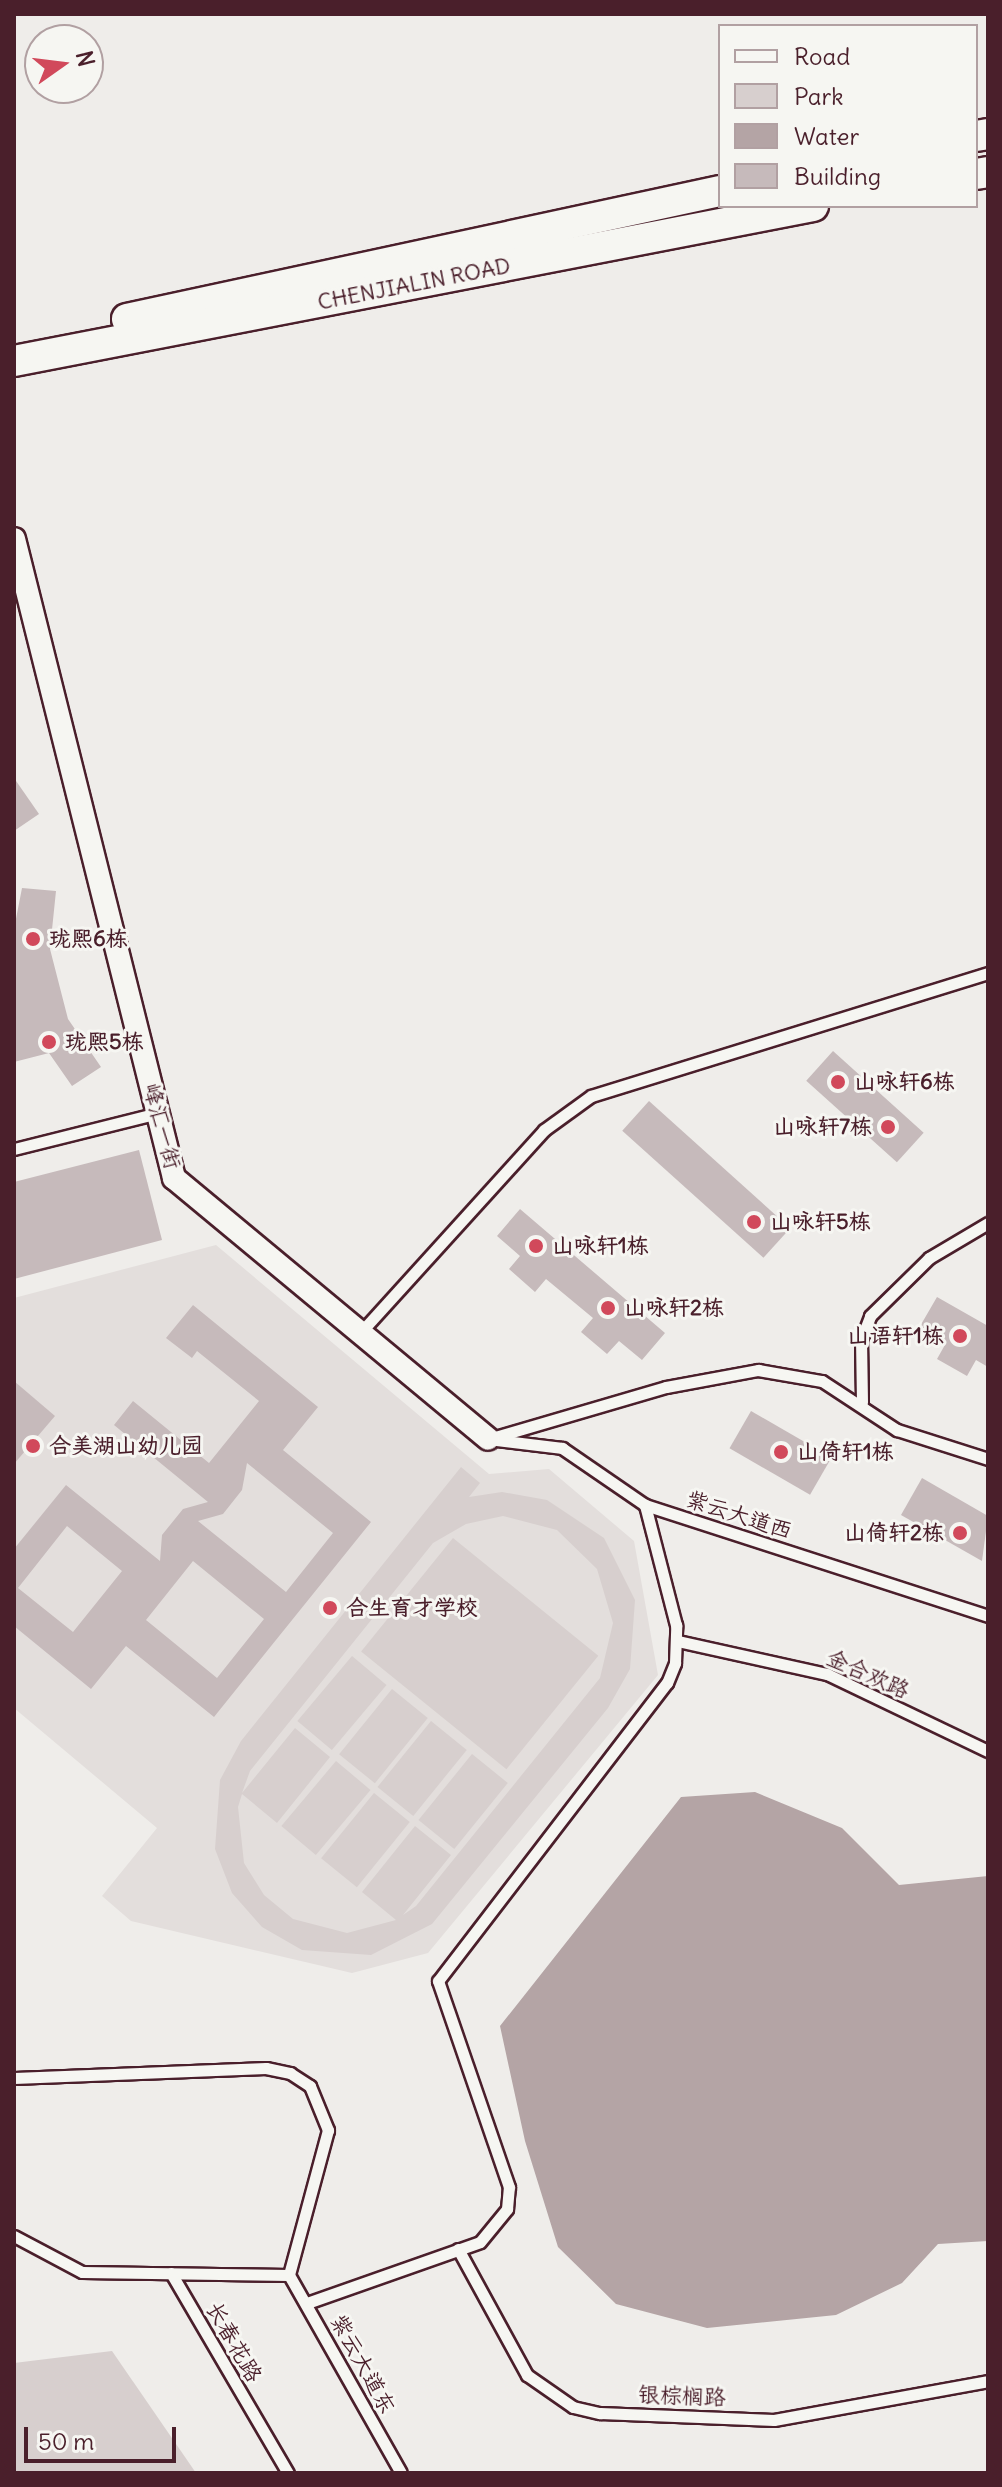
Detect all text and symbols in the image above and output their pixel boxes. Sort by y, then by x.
north arrow [24,24,104,104]
legend [718,24,978,208]
text: Road [794,41,850,71]
text: N [70,48,101,69]
text: Park [794,81,844,111]
text: Water [794,121,859,151]
text: Building [794,161,881,191]
street label: CHENJIALIN ROAD [315,252,513,316]
place label: 珑熙6栋 [49,926,128,952]
marker: 珑熙6栋 [24,930,42,948]
place label: 珑熙5栋 [65,1029,144,1055]
marker: 珑熙5栋 [40,1033,58,1051]
place label: 山咏轩6栋 [854,1069,955,1095]
marker: 山咏轩6栋 [829,1073,847,1091]
street label: 峰汇一街 [138,1080,186,1172]
place label: 山咏轩7栋 [773,1114,872,1140]
marker: 山咏轩7栋 [879,1118,897,1136]
place label: 山咏轩5栋 [770,1209,871,1235]
marker: 山咏轩5栋 [745,1213,763,1231]
place label: 山咏轩1栋 [552,1233,649,1259]
marker: 山咏轩1栋 [527,1237,545,1255]
place label: 山咏轩2栋 [624,1295,724,1321]
marker: 山咏轩2栋 [599,1299,617,1317]
place label: 山语轩1栋 [847,1323,944,1349]
marker: 山语轩1栋 [951,1327,969,1345]
place label: 合美湖山幼儿园 [49,1433,203,1459]
marker: 合美湖山幼儿园 [24,1437,42,1455]
place label: 山倚轩1栋 [797,1439,894,1465]
marker: 山倚轩1栋 [772,1443,790,1461]
street label: 紫云大道西 [683,1485,795,1545]
place label: 山倚轩2栋 [844,1520,944,1546]
marker: 山倚轩2栋 [951,1524,969,1542]
place label: 合生育才学校 [346,1595,478,1621]
marker: 合生育才学校 [321,1599,339,1617]
street label: 金合欢路 [822,1644,914,1704]
street label: 长春花路 [201,2297,267,2387]
street label: 紫云大道东 [325,2309,401,2419]
street label: 银棕榈路 [638,2381,726,2411]
scale bar [28,2411,180,2461]
text: 50 m [38,2426,94,2456]

